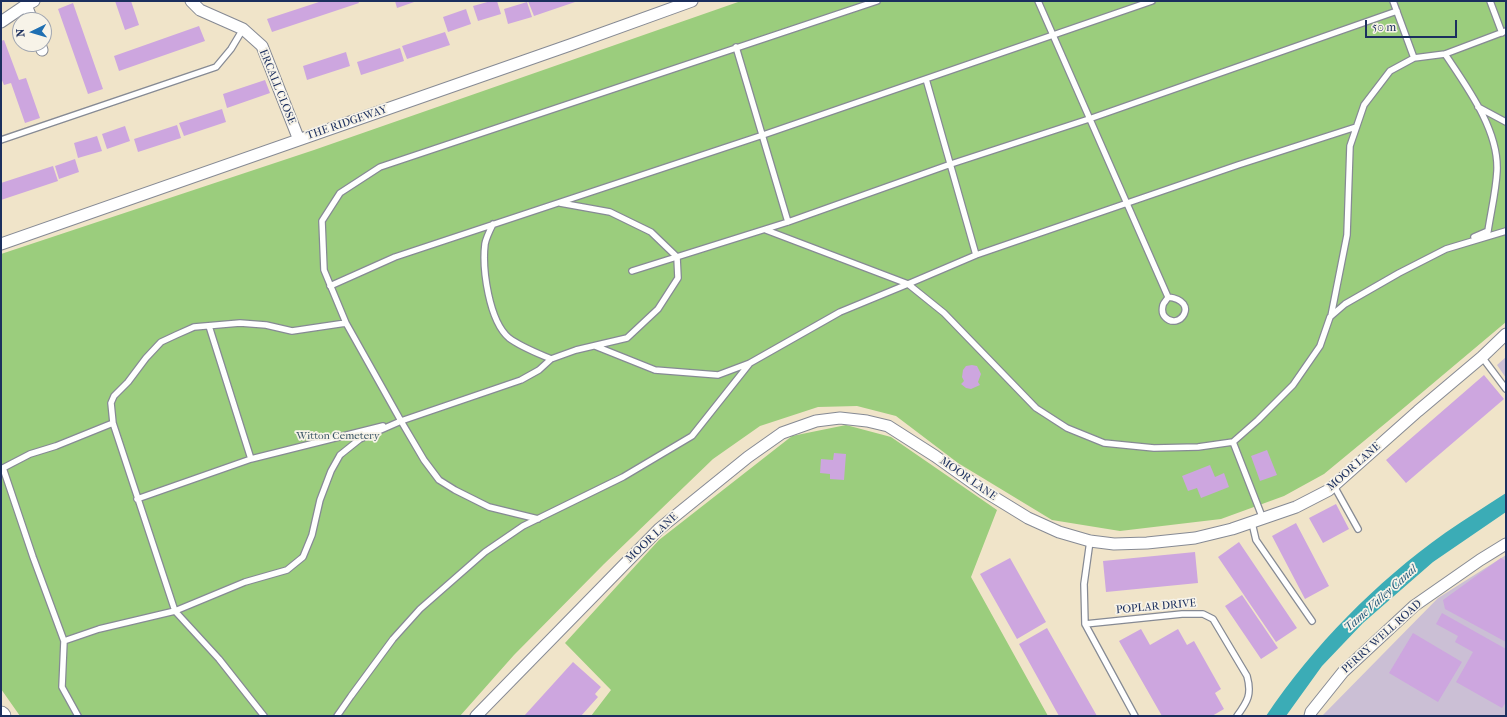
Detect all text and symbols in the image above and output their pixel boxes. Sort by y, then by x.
north arrow [12,12,52,52]
scale bar [1367,12,1459,38]
text: 50 m [1372,20,1396,34]
text: N [14,28,27,38]
street label: ERCALL CLOSE [256,48,298,126]
street label: THE RIDGEWAY [305,103,389,143]
park label: Witton Cemetery [296,429,380,443]
street label: MOOR LANE [1325,440,1383,494]
street label: MOOR LANE [937,454,999,504]
street label: MOOR LANE [623,510,681,566]
water label: Tame Valley Canal [1342,563,1420,635]
street label: POPLAR DRIVE [1115,597,1197,617]
street label: PERRY WELL ROAD [1339,598,1425,676]

